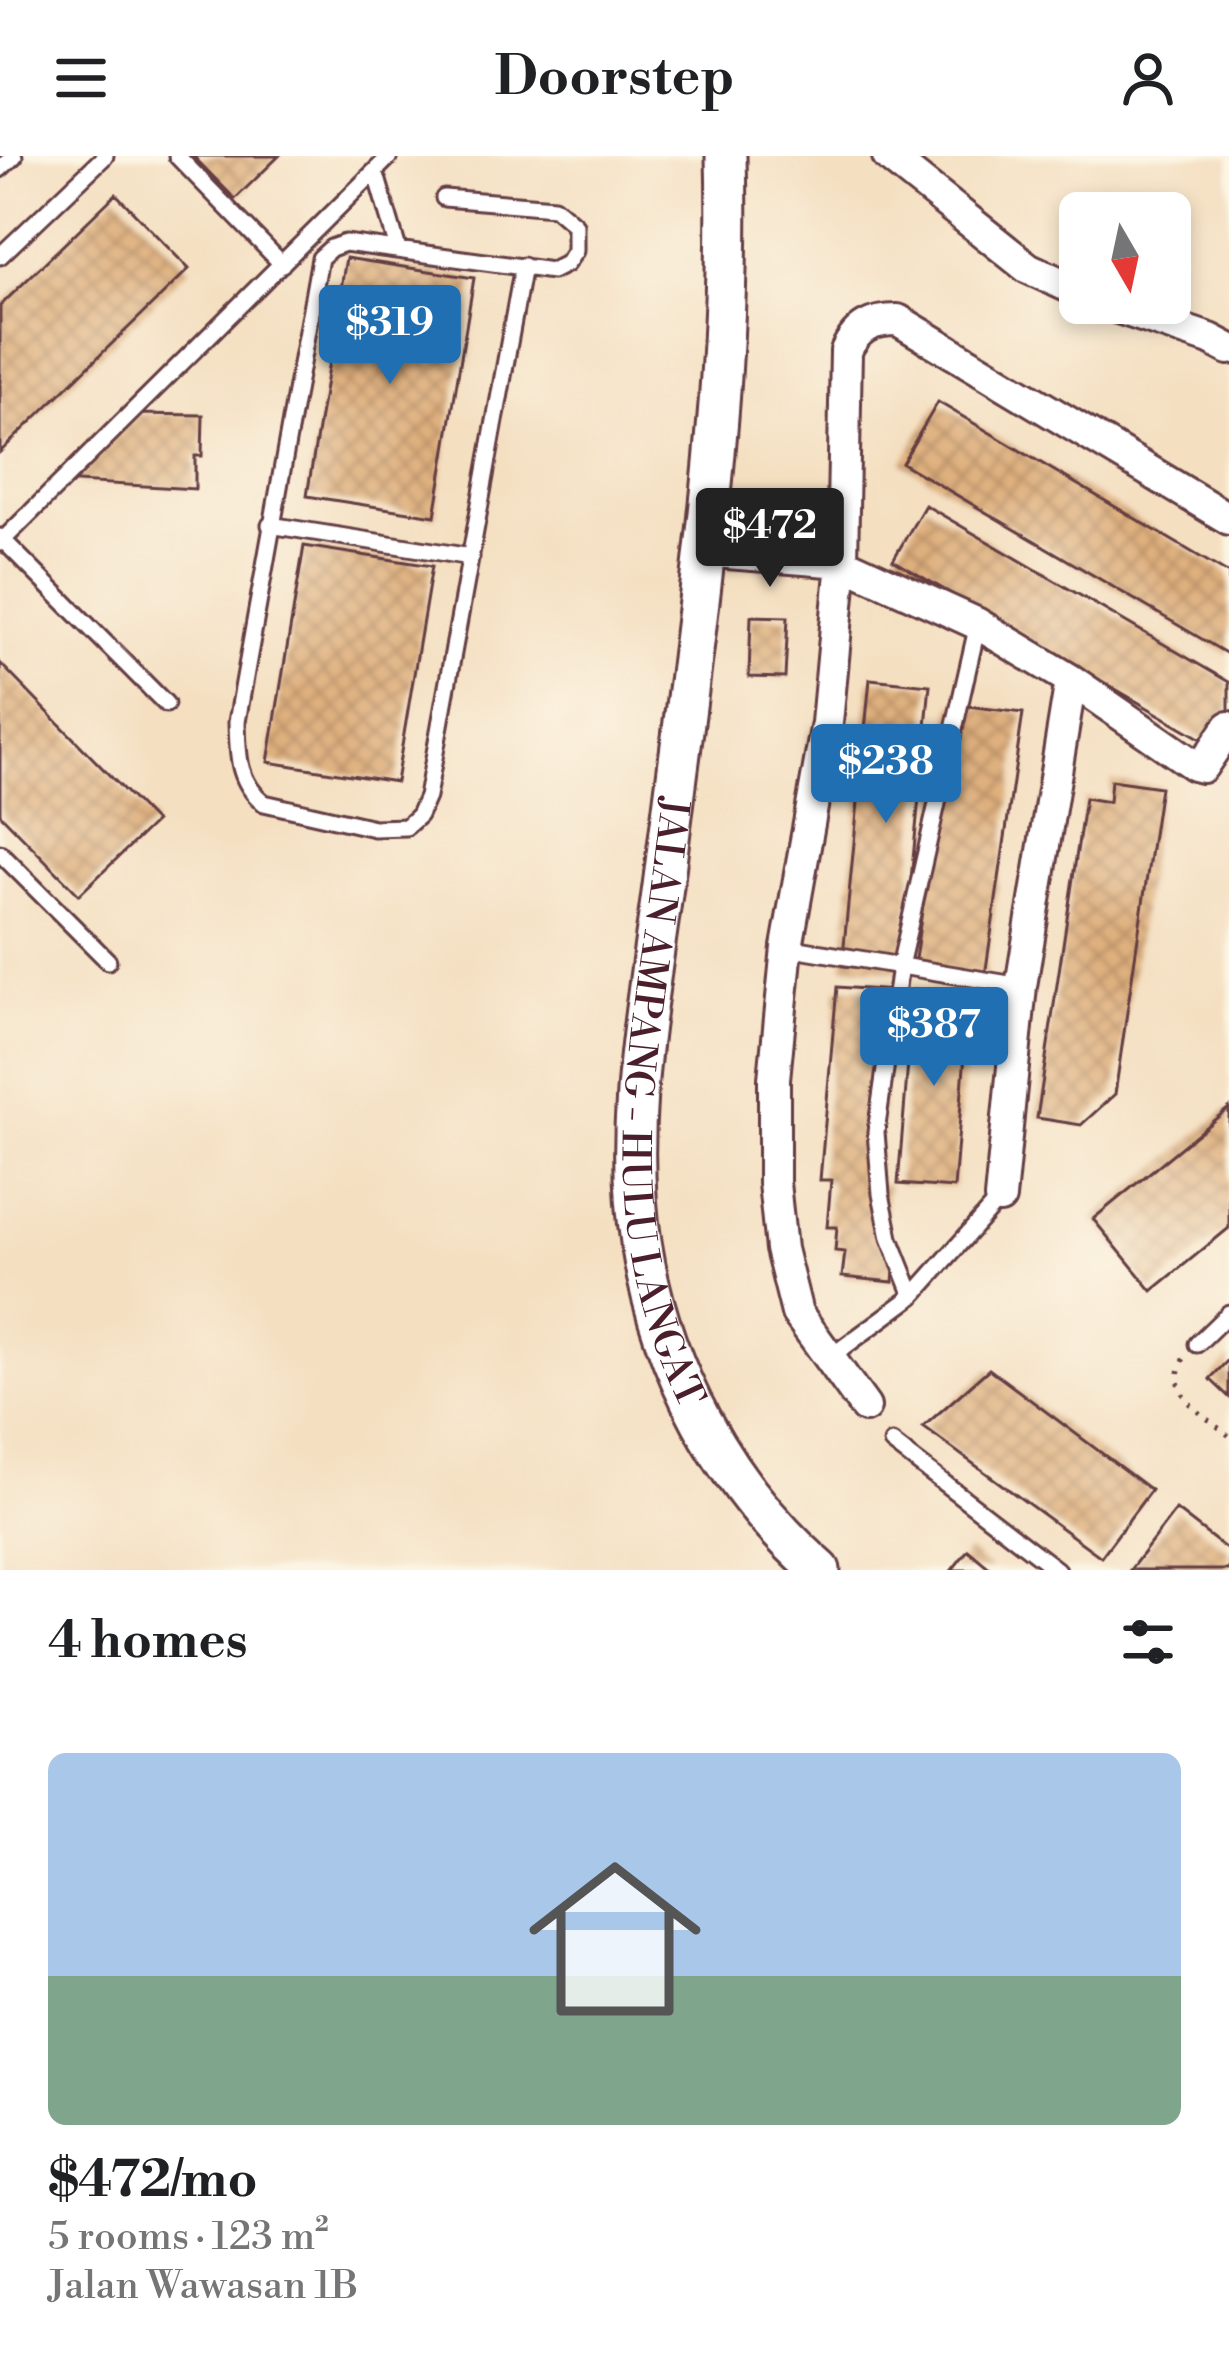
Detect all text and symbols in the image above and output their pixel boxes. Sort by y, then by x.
text: Doorstep [494,44,735,112]
icon: menu [48,45,114,111]
icon: person [1115,45,1181,111]
north arrow [1059,192,1191,324]
map controls [1059,192,1191,324]
pin: $319 [319,285,461,387]
text: $319 [346,299,434,348]
pin: $472 [699,488,841,590]
text: $472 [723,502,817,551]
pin: $238 [815,724,957,826]
text: $238 [838,738,934,787]
street label: JALAN AMPANG - HULU LANGAT [610,793,715,1415]
pin: $387 [863,987,1005,1089]
text: $387 [887,1001,981,1050]
icon: filters [1115,1609,1181,1675]
text: 4 homes [48,1610,248,1674]
icon: home [507,1831,723,2047]
text: $472/mo [48,2149,258,2213]
text: 5 rooms · 123 m² [48,2213,329,2262]
text: Jalan Wawasan 1B [48,2262,358,2311]

